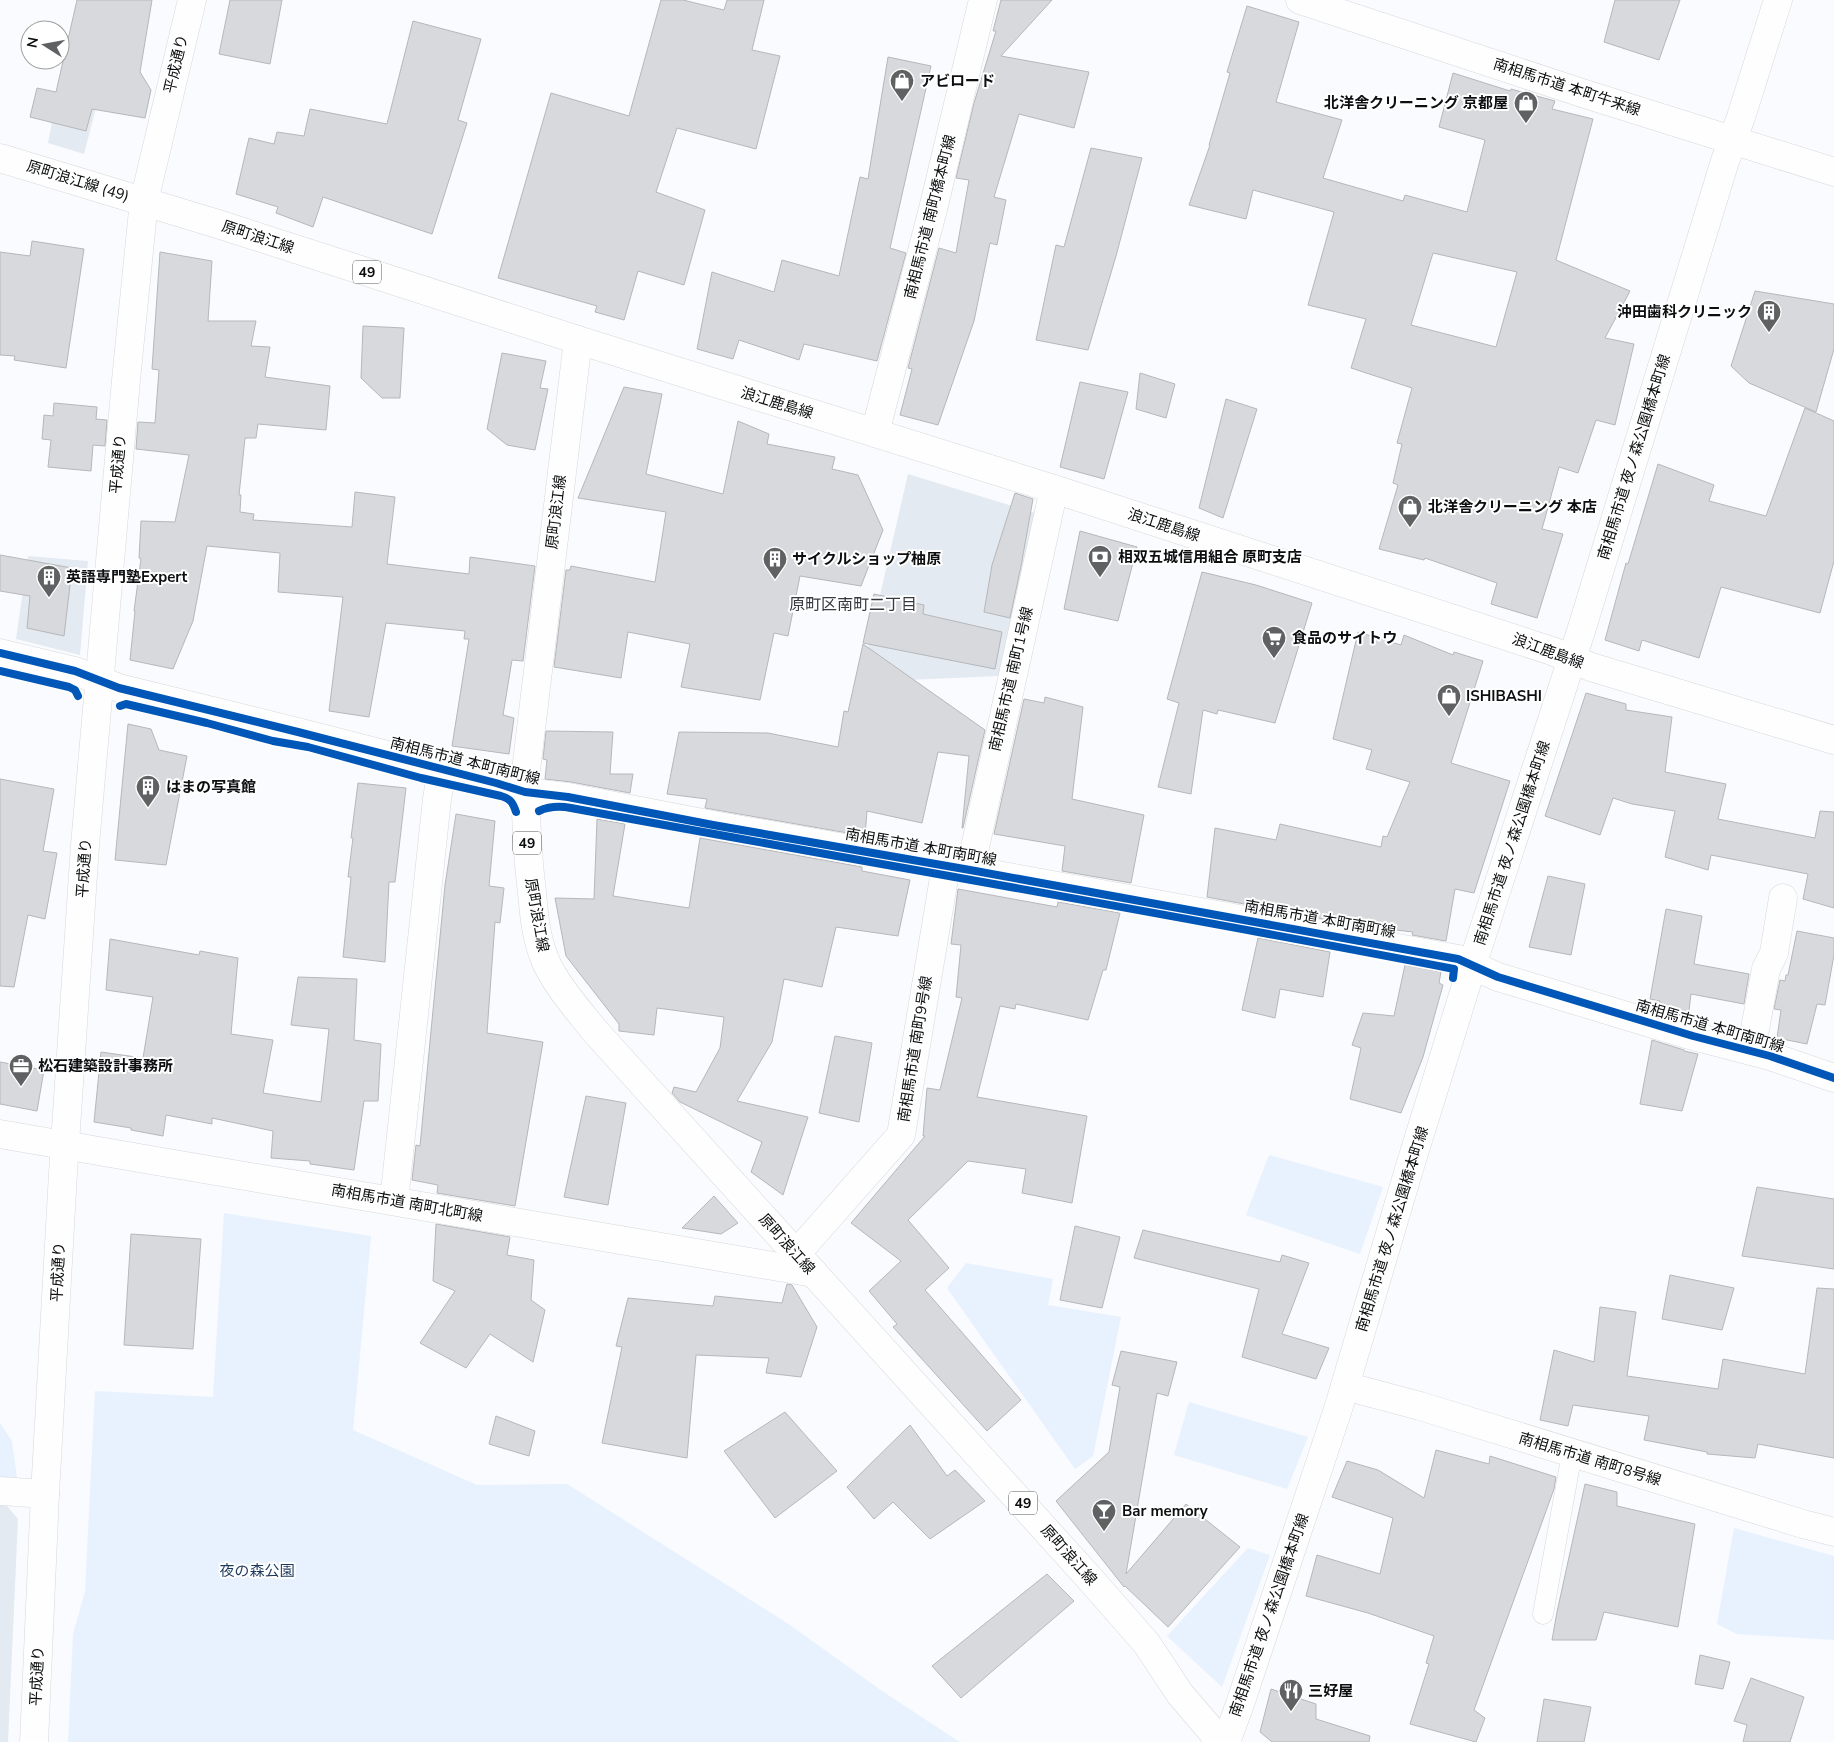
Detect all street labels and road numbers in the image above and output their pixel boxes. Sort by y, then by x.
street label: 平成通り [160,33,192,95]
street label: 南相馬市道 本町牛来線 [1491,54,1643,120]
street label: 南相馬市道 南町橋本町線 [900,133,960,301]
street label: 原町浪江線 (49) [24,156,132,206]
street label: 原町浪江線 [219,216,297,258]
road number: 49 [353,260,381,284]
street label: 南相馬市道 夜ノ森公園橋本町線 [1593,352,1675,562]
street label: 浪江鹿島線 [738,382,816,424]
street label: 平成通り [105,433,131,495]
street label: 原町浪江線 [542,474,570,550]
street label: 浪江鹿島線 [1125,504,1203,546]
street label: 南相馬市道 南町1号線 [985,605,1037,753]
street label: 浪江鹿島線 [1509,629,1587,673]
street label: 南相馬市道 本町南町線 [388,733,542,789]
street label: 南相馬市道 夜ノ森公園橋本町線 [1469,738,1555,948]
street label: 南相馬市道 本町南町線 [844,824,998,870]
road number: 49 [513,831,541,854]
street label: 平成通り [72,837,96,899]
street label: 原町浪江線 [521,876,553,954]
street label: 南相馬市道 本町南町線 [1243,896,1397,942]
street label: 南相馬市道 南町9号線 [894,974,936,1124]
street label: 南相馬市道 本町南町線 [1633,995,1787,1057]
street label: 南相馬市道 夜ノ森公園橋本町線 [1351,1124,1433,1334]
street label: 南相馬市道 南町北町線 [330,1180,484,1226]
street label: 原町浪江線 [754,1209,820,1279]
street label: 平成通り [46,1242,70,1302]
street label: 南相馬市道 南町8号線 [1516,1428,1664,1490]
road number: 49 [1009,1492,1037,1515]
street label: 南相馬市道 夜ノ森公園橋本町線 [1225,1511,1313,1719]
street label: 原町浪江線 [1036,1520,1102,1590]
street label: 平成通り [25,1646,49,1706]

